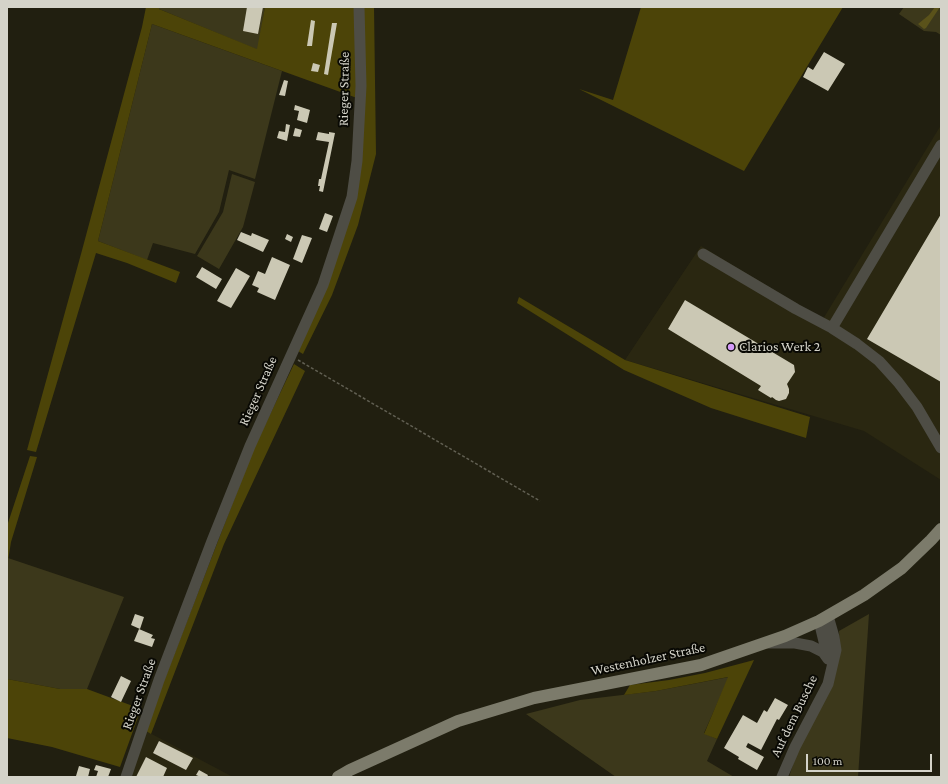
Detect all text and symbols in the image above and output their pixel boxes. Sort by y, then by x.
street label: Rieger Straße [335,52,353,126]
place label: Clarios Werk 2 [739,339,820,355]
marker: Clarios Werk 2 [726,342,736,352]
street label: Rieger Straße [235,354,281,428]
street label: Westenholzer Straße [589,639,707,679]
street label: Rieger Straße [118,656,160,732]
street label: Auf dem Busche [767,672,821,760]
scale bar [808,746,934,772]
text: 100 m [813,754,842,768]

